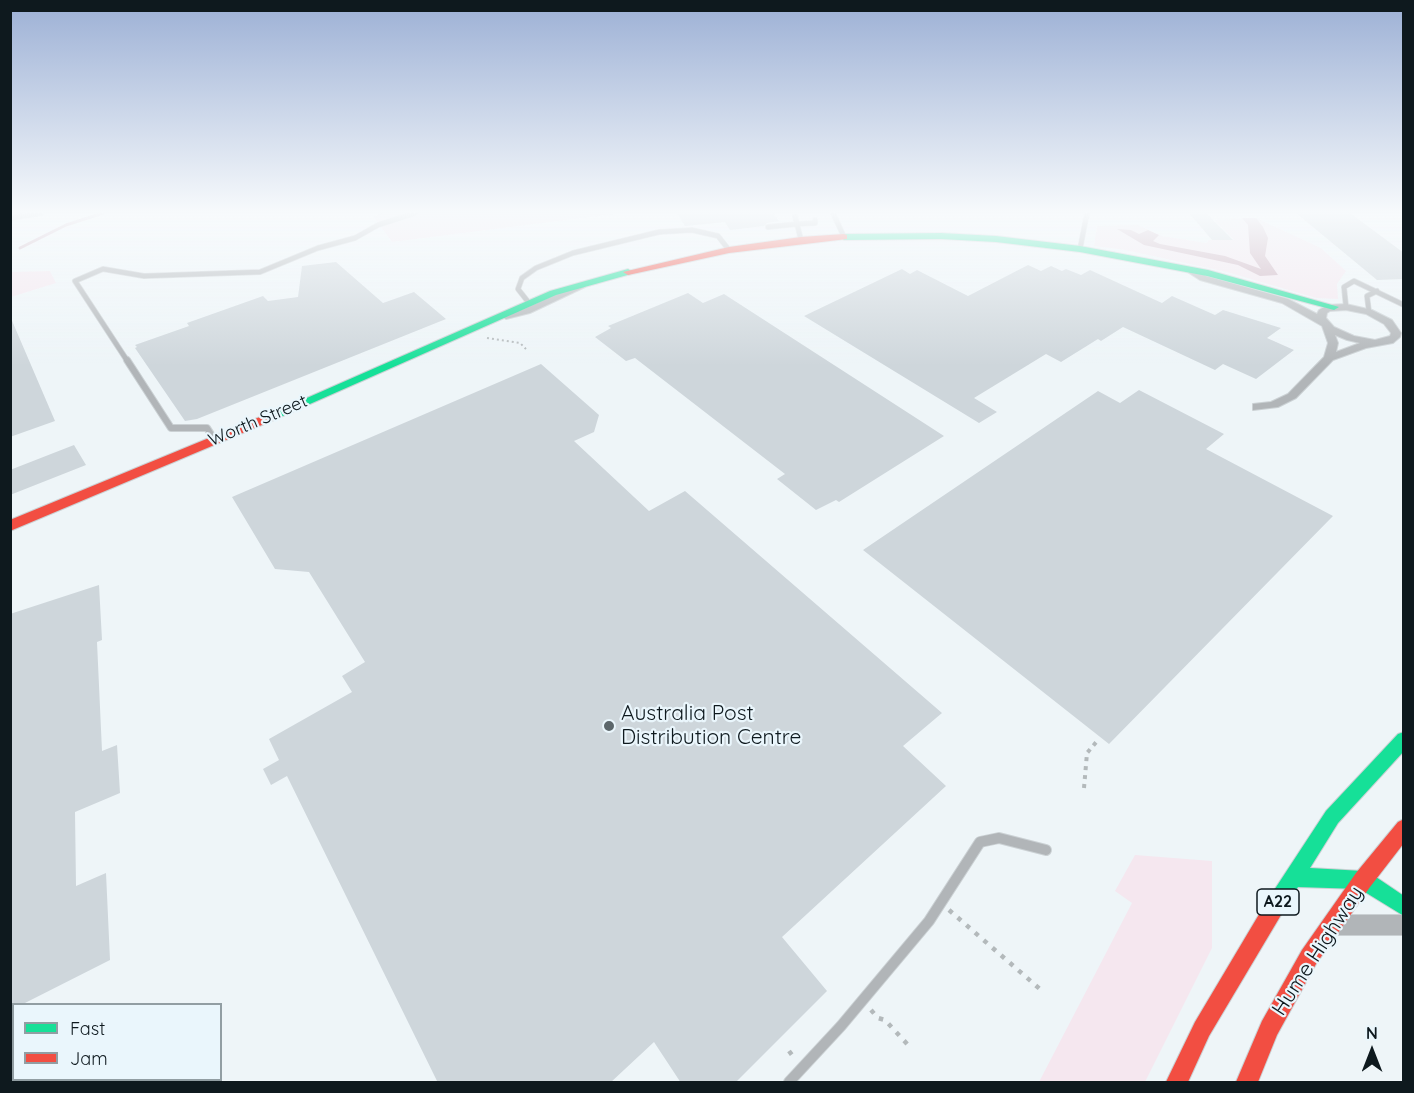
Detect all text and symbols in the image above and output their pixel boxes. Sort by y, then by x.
street label: Worth Street [205,390,311,452]
place label: Australia Post Distribution Centre [621,701,801,751]
marker: Australia Post Distribution Centre [602,719,616,733]
street label: Hume Highway [1267,882,1369,1020]
road number: A22 [1257,889,1299,915]
legend [12,1003,222,1081]
text: Fast [70,1017,105,1040]
north arrow [1342,1021,1402,1081]
text: N [1366,1023,1378,1043]
text: Jam [70,1047,108,1070]

